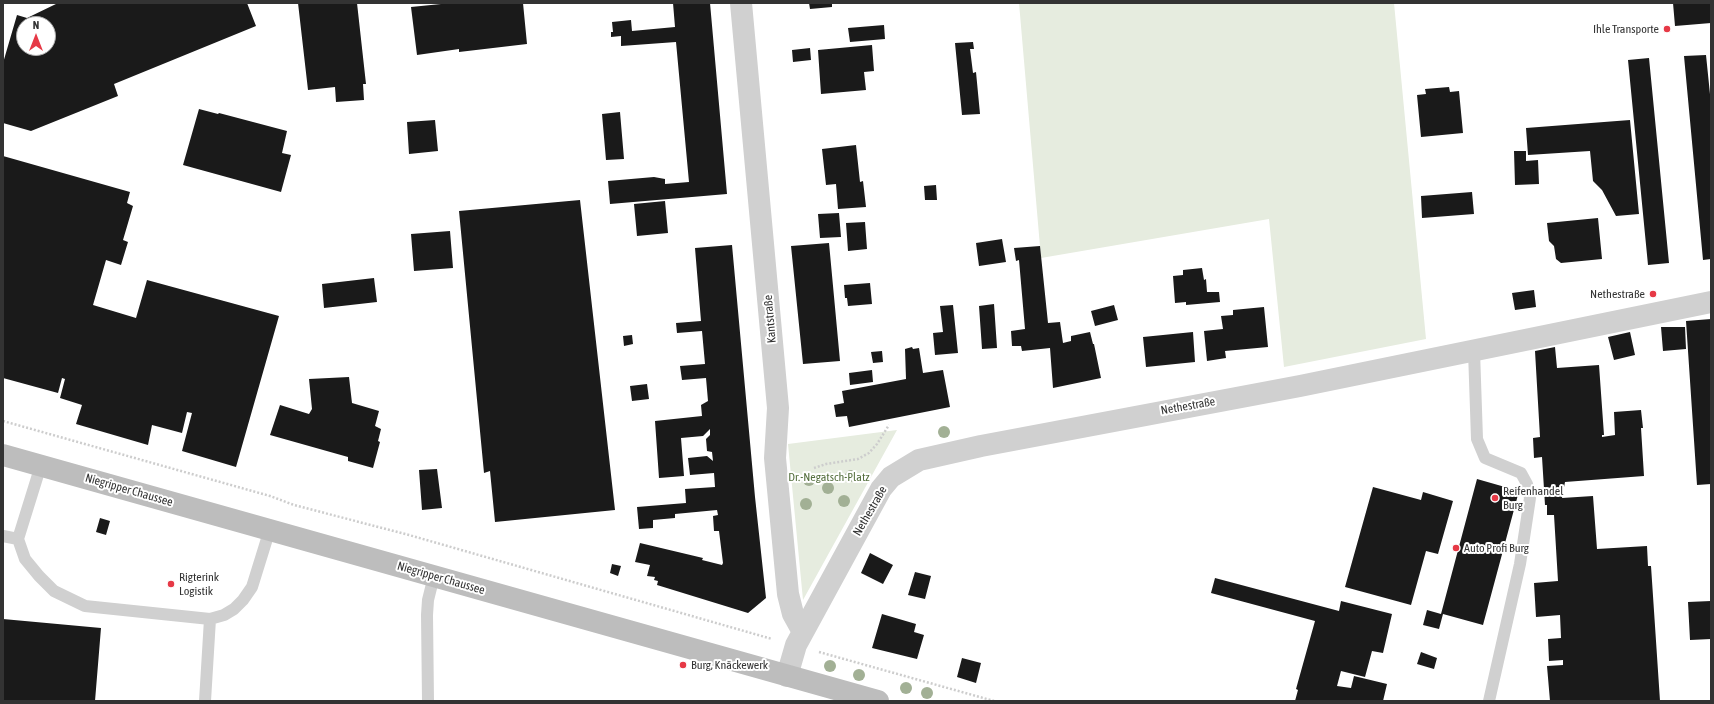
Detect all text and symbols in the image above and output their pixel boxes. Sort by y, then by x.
north arrow [16,16,56,56]
text: N [33,19,39,31]
place label: Ihle Transporte [1593,22,1659,36]
marker: Ihle Transporte [1662,24,1672,34]
place label: Nethestraße [1590,287,1645,301]
marker: Nethestraße [1648,289,1658,299]
street label: Kantstraße [761,294,779,344]
street label: Nethestraße [1160,394,1216,418]
park label: Dr.-Negatsch-Platz [788,470,870,484]
street label: Niegripper Chaussee [83,471,175,509]
street label: Nethestraße [850,484,890,538]
place label: Reifenhandel Burg [1503,484,1563,512]
marker: Reifenhandel Burg [1490,493,1500,503]
place label: Auto Profi Burg [1464,541,1529,555]
marker: Auto Profi Burg [1451,543,1461,553]
street label: Niegripper Chaussee [395,559,487,597]
place label: Rigterink Logistik [179,570,219,598]
marker: Rigterink Logistik [166,579,176,589]
place label: Burg, Knäckewerk [691,658,768,672]
marker: Burg, Knäckewerk [678,660,688,670]

